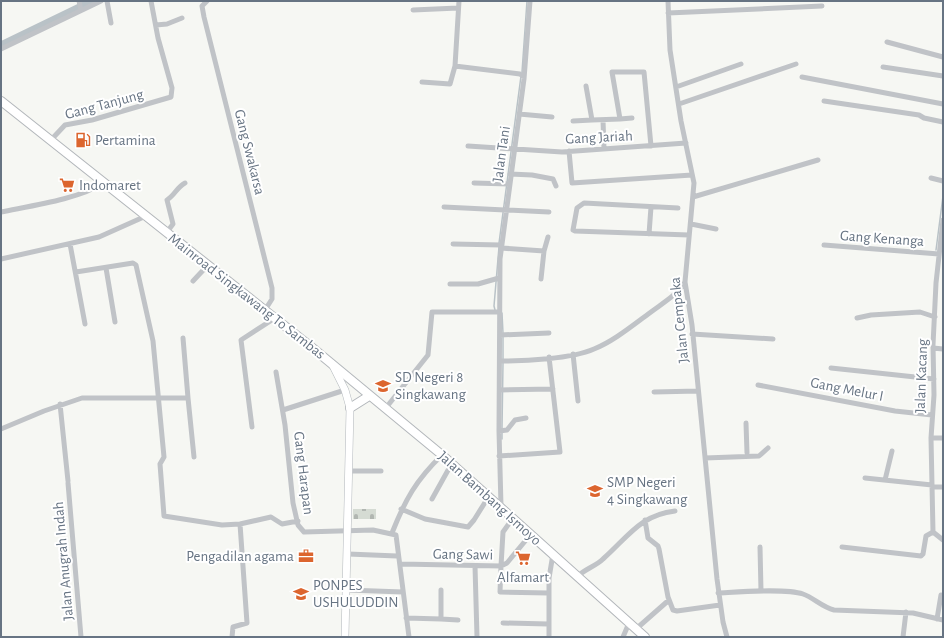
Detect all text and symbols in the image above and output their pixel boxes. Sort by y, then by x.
street label: Gang Tanjung [63,87,146,122]
street label: Gang Swakarsa [232,108,267,196]
street label: Jalan Tani [490,125,513,183]
street label: Gang Jariah [565,128,633,147]
fuel station icon: Pertamina [74,131,92,149]
place label: Pertamina [95,133,156,148]
supermarket icon: Indomaret [58,176,76,194]
place label: Indomaret [79,178,141,193]
street label: Gang Kenanga [839,228,925,249]
street label: Mainroad Singkawang To Sambas [166,231,328,362]
street label: Jalan Cempaka [668,276,691,364]
street label: Jalan Kacang [913,338,930,413]
place label: SD Negeri 8 Singkawang [395,370,466,402]
street label: Gang Melur I [809,375,885,404]
school or university icon: SD Negeri 8 Singkawang [374,377,392,395]
street label: Gang Harapan [291,431,316,515]
street label: Jalan Bambang Ismoyo [435,448,544,548]
place label: SMP Negeri 4 Singkawang [607,475,688,507]
school or university icon: SMP Negeri 4 Singkawang [586,482,604,500]
street label: Jalan Anugrah Indah [51,501,76,621]
street label: Gang Sawi [433,546,493,563]
office icon: Pengadilan agama [297,547,315,565]
place label: Pengadilan agama [186,549,294,564]
supermarket icon: Alfamart [514,549,532,567]
place label: Alfamart [497,570,549,585]
place label: PONPES USHULUDDIN [313,578,398,610]
school or university icon: PONPES USHULUDDIN [292,585,310,603]

